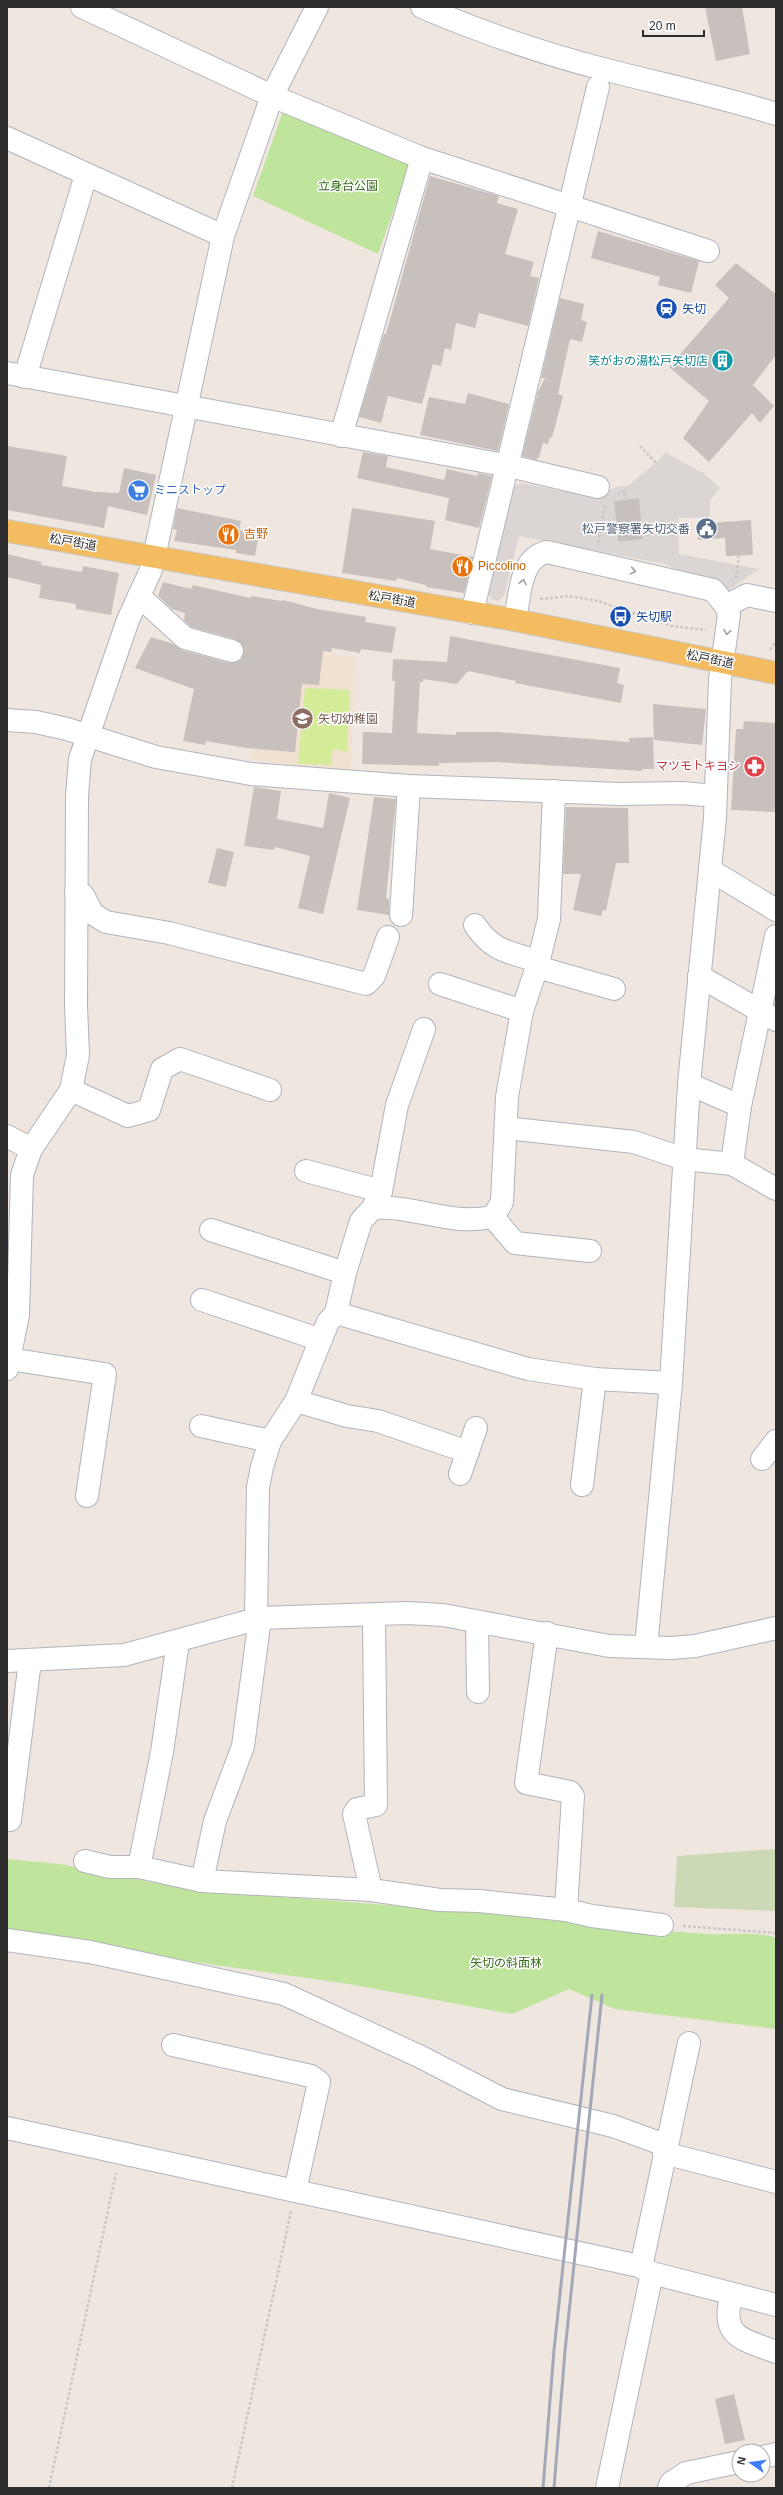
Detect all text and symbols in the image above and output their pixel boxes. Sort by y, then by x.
scale bar [643,12,704,38]
text: 20 m [649,19,676,33]
park label: 立身台公園 [318,179,378,193]
station icon: 矢切 [654,296,680,322]
place label: 矢切 [682,302,706,316]
building icon: 笑がおの湯松戸矢切店 [710,348,736,374]
place label: 笑がおの湯松戸矢切店 [588,354,708,368]
supermarket icon: ミニストップ [125,477,151,503]
place label: ミニストップ [154,483,226,497]
public building icon: 松戸警察署矢切交番 [693,516,719,542]
restaurant icon: 吉野 [215,521,241,547]
place label: 松戸警察署矢切交番 [582,522,690,536]
place label: 吉野 [244,527,268,541]
street label: 松戸街道 [48,531,98,553]
restaurant icon: Piccolino [449,553,475,579]
place label: Piccolino [478,559,526,573]
one-way arrow [630,566,636,574]
one-way arrow [519,579,527,585]
street label: 松戸街道 [367,588,417,610]
bus stop icon: 矢切駅 [608,604,634,630]
place label: 矢切駅 [636,610,672,624]
one-way arrow [723,629,732,635]
street label: 松戸街道 [685,647,735,671]
school or university icon: 矢切幼稚園 [290,706,316,732]
place label: 矢切幼稚園 [318,712,378,726]
pharmacy icon: マツモトキヨシ [742,753,768,779]
place label: マツモトキヨシ [656,759,740,773]
park label: 矢切の斜面林 [470,1956,542,1970]
north arrow [731,2443,771,2483]
text: N [735,2455,748,2466]

